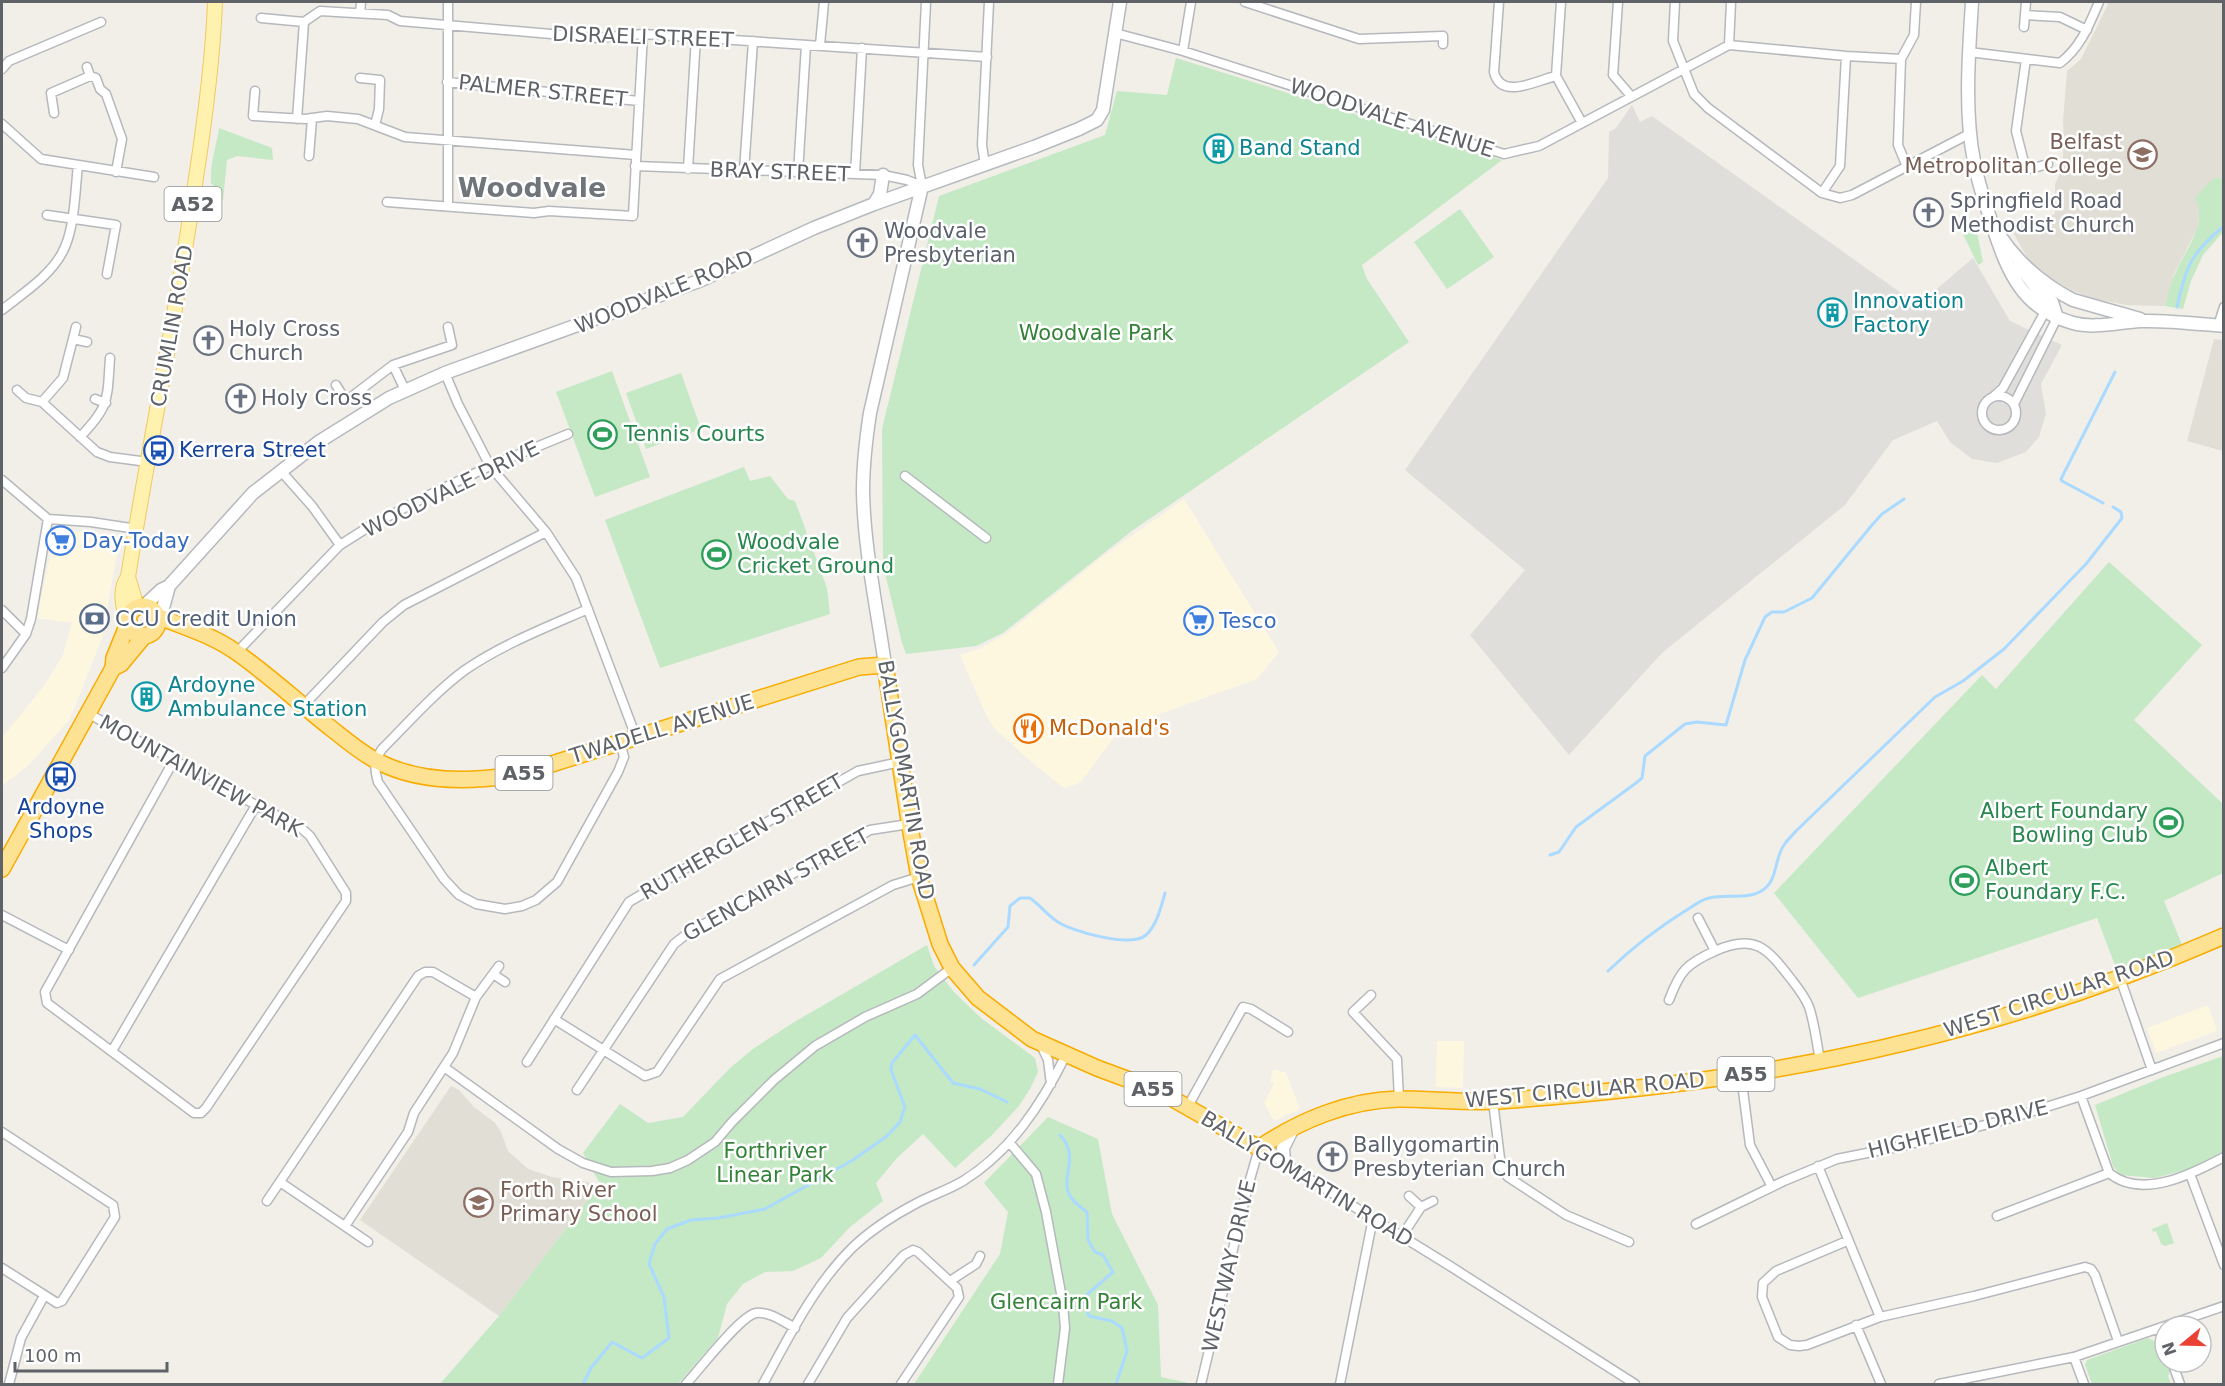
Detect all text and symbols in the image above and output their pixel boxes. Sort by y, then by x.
street label: DISRAELI STREET [552,22,734,52]
street label: PALMER STREET [457,70,629,112]
street label: WOODVALE AVENUE [1287,74,1497,162]
place label: Belfast Metropolitan College [1904,130,2122,178]
building icon: Band Stand [1202,132,1234,164]
place label: Band Stand [1239,136,1361,160]
school or university icon: Belfast Metropolitan College [2127,138,2159,170]
street label: BRAY STREET [709,158,851,186]
district label: Woodvale [458,172,606,203]
road number: A52 [164,187,222,221]
place label: Springfield Road Methodist Church [1950,189,2135,237]
church icon: Springfield Road Methodist Church [1913,197,1945,229]
place label: Woodvale Presbyterian [884,219,1016,267]
church icon: Woodvale Presbyterian [847,227,879,259]
street label: CRUMLIN ROAD [146,243,198,409]
street label: WOODVALE ROAD [571,245,757,339]
place label: Innovation Factory [1853,289,1964,337]
building icon: Innovation Factory [1816,297,1848,329]
place label: Holy Cross Church [229,317,340,365]
park label: Woodvale Park [1019,321,1174,345]
church icon: Holy Cross Church [192,325,224,357]
church icon: Holy Cross [224,382,256,414]
place label: Holy Cross [261,386,372,410]
sports icon: Tennis Courts [587,418,619,450]
place label: Tennis Courts [623,422,765,446]
bus stop icon: Kerrera Street [142,434,174,466]
street label: WOODVALE DRIVE [359,436,543,542]
place label: Kerrera Street [179,438,326,462]
supermarket icon: Day-Today [45,525,77,557]
place label: Day-Today [82,529,189,553]
place label: Woodvale Cricket Ground [737,530,894,578]
sports icon: Woodvale Cricket Ground [700,538,732,570]
bank icon: CCU Credit Union [78,603,110,635]
supermarket icon: Tesco [1182,605,1214,637]
place label: CCU Credit Union [115,607,297,631]
place label: Tesco [1218,609,1277,633]
street label: BALLYGOMARTIN ROAD [873,658,939,902]
place label: Ardoyne Ambulance Station [168,673,367,721]
building icon: Ardoyne Ambulance Station [131,681,163,713]
street label: TWADELL AVENUE [566,690,757,769]
street label: MOUNTAINVIEW PARK [95,710,308,842]
restaurant icon: McDonald's [1012,712,1044,744]
place label: McDonald's [1049,716,1170,740]
road number: A55 [496,756,552,790]
bus stop icon: Ardoyne Shops [45,760,77,792]
street label: RUTHERGLEN STREET [636,769,848,905]
place label: Ardoyne Shops [17,795,105,843]
place label: Albert Foundary Bowling Club [1980,799,2148,847]
sports icon: Albert Foundary Bowling Club [2153,807,2185,839]
street label: GLENCAIRN STREET [679,824,873,946]
place label: Albert Foundary F.C. [1985,856,2126,904]
sports icon: Albert Foundary F.C. [1948,864,1980,896]
street label: WEST CIRCULAR ROAD [1941,945,2177,1043]
road number: A55 [1718,1057,1774,1091]
street label: WEST CIRCULAR ROAD [1464,1068,1706,1112]
road number: A55 [1124,1072,1182,1106]
street label: HIGHFIELD DRIVE [1865,1095,2051,1163]
street label: BALLYGOMARTIN ROAD [1197,1106,1417,1252]
place label: Ballygomartin Presbyterian Church [1353,1133,1566,1181]
park label: Forthriver Linear Park [716,1139,835,1187]
church icon: Ballygomartin Presbyterian Church [1316,1141,1348,1173]
street label: WESTWAY DRIVE [1197,1177,1261,1355]
place label: Forth River Primary School [500,1178,658,1226]
school or university icon: Forth River Primary School [463,1186,495,1218]
park label: Glencairn Park [990,1290,1143,1314]
north arrow [2153,1314,2213,1374]
scale bar [15,1335,166,1373]
text: N [2158,1339,2180,1358]
text: 100 m [24,1345,82,1366]

